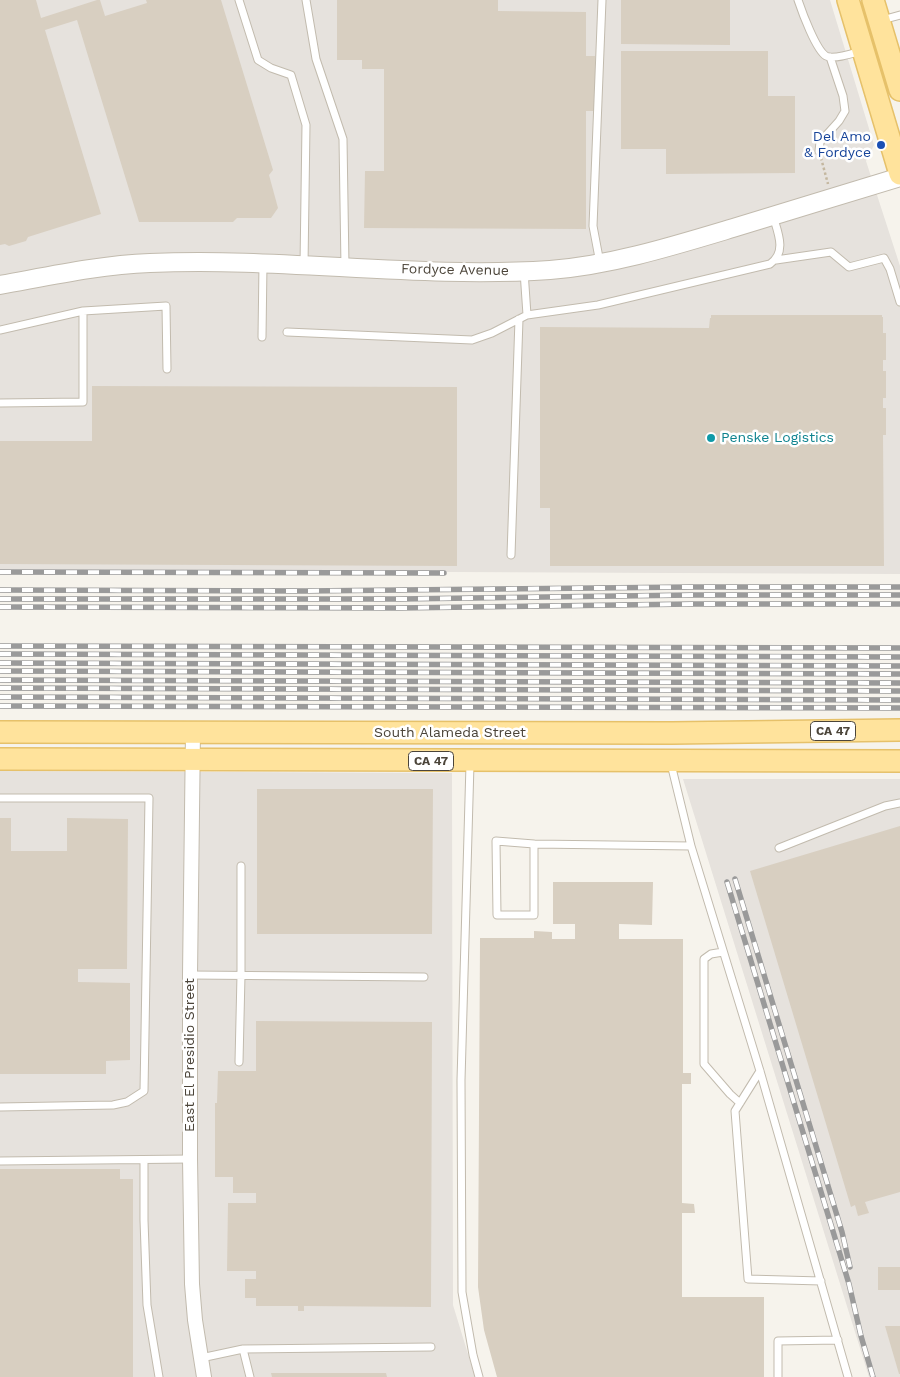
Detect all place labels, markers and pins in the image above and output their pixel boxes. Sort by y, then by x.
place label: Del Amo & Fordyce [804,129,871,162]
marker: Del Amo & Fordyce [875,139,887,151]
place label: Penske Logistics [721,430,834,446]
marker: Penske Logistics [705,432,717,444]

